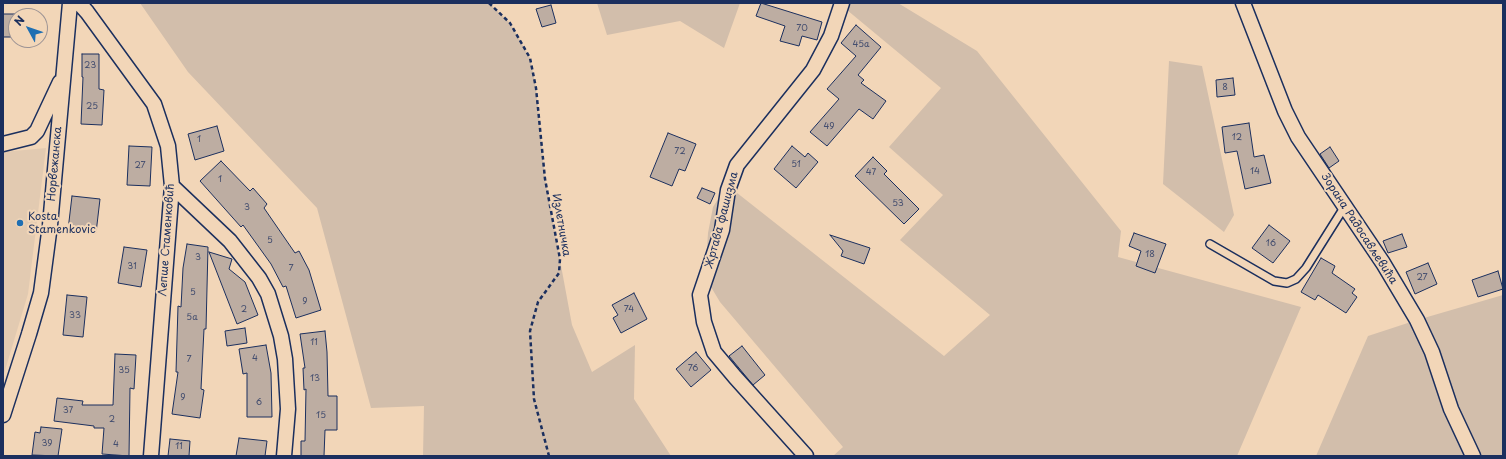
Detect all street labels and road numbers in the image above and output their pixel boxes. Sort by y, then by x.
street label: Норвежанска [45,126,65,202]
street label: Жртава фашизма [703,170,741,270]
street label: Зорана Радосављевића [1318,171,1400,287]
street label: Лепше Стаменковић [156,183,178,297]
street label: Излетничка [549,192,573,258]

